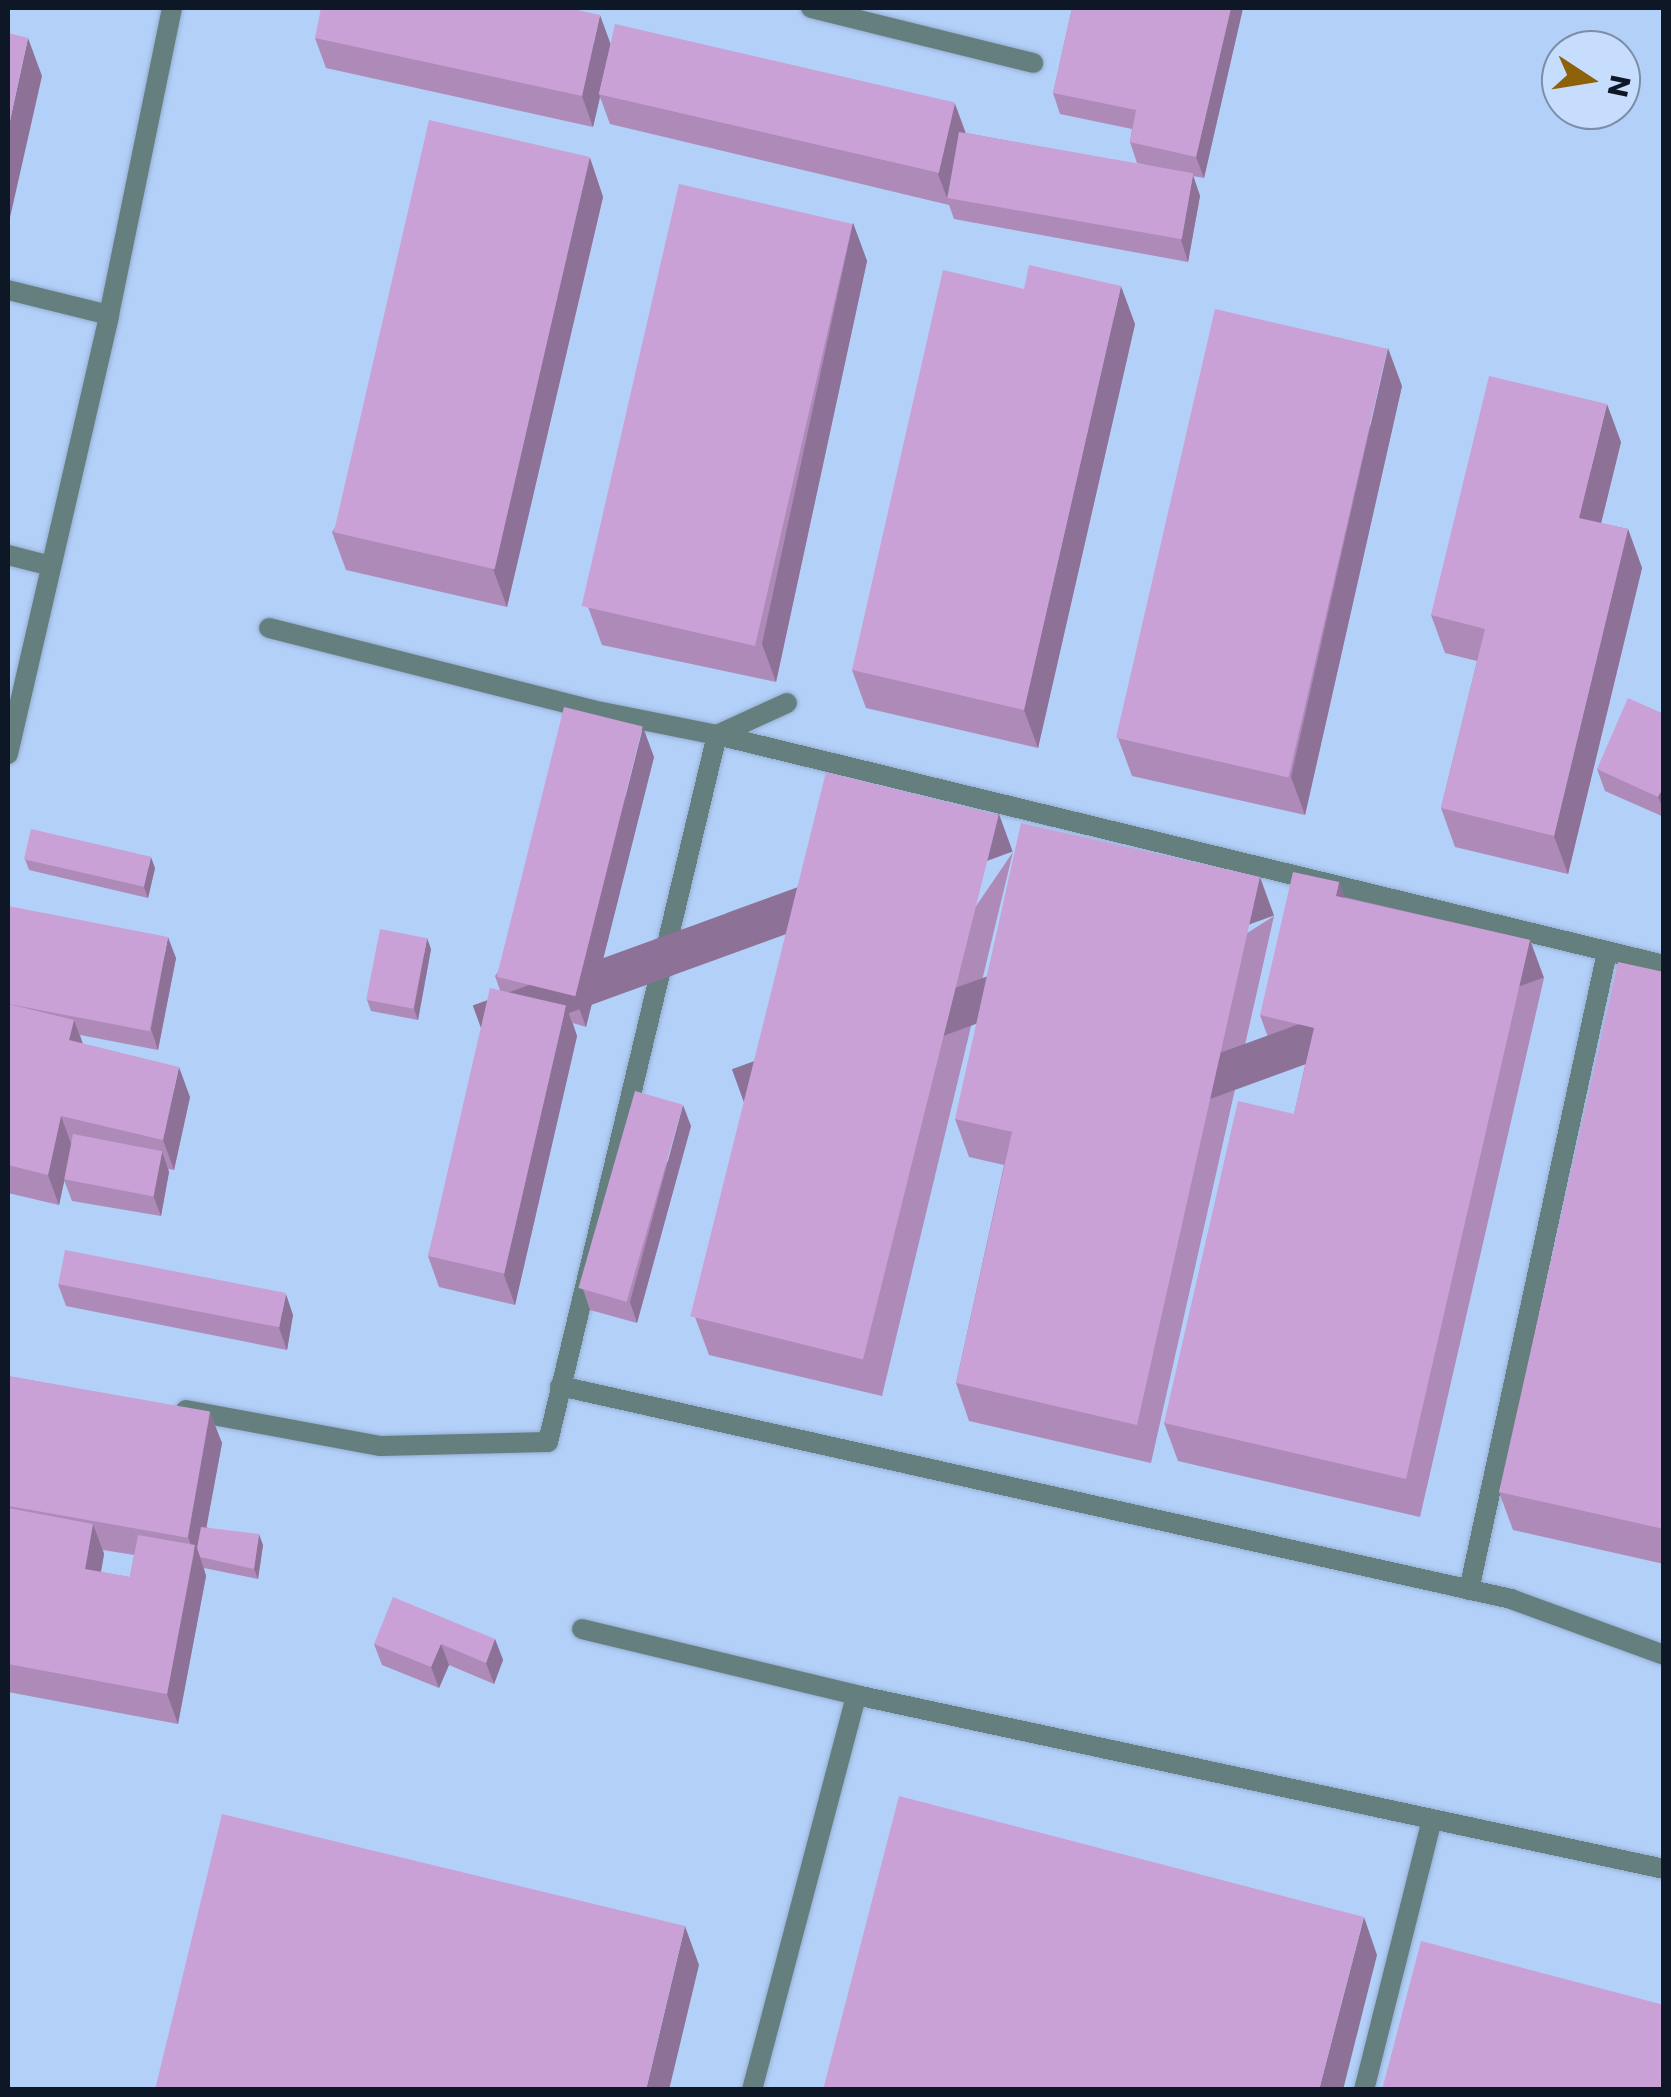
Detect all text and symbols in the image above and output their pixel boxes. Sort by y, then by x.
north arrow [1541,30,1641,130]
text: N [1598,72,1640,100]

